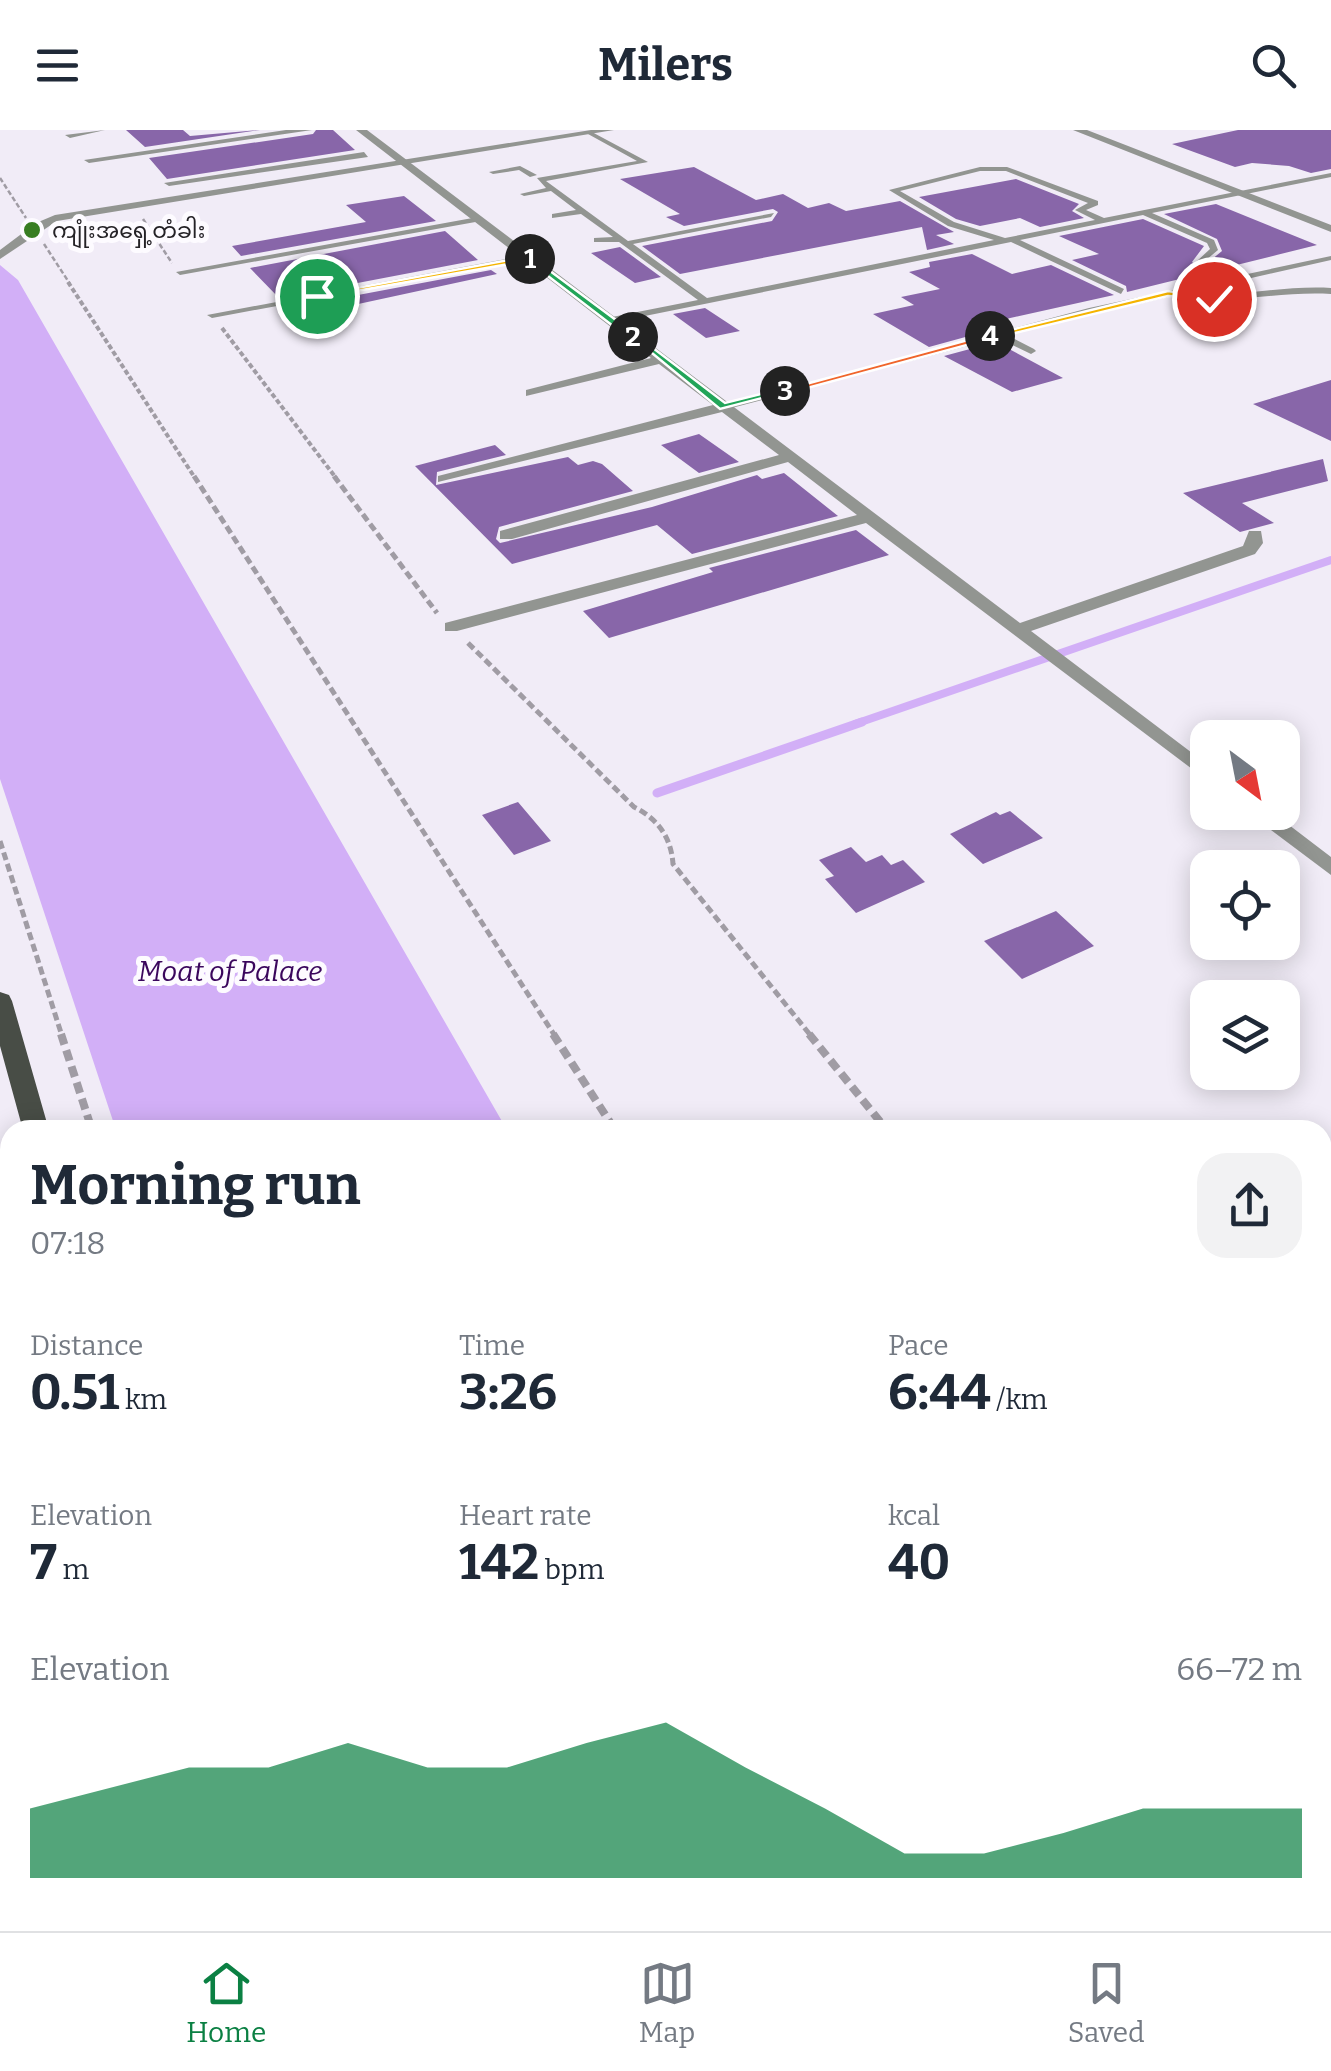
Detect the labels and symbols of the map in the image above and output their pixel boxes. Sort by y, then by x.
place label: ကျုံးအရှေ့တံခါး [52,216,205,249]
marker: ကျုံးအရှေ့တံခါး [21,219,43,241]
pin: 1 [505,234,555,284]
pin [275,254,360,339]
pin [1172,257,1257,342]
pin: 4 [965,311,1015,361]
pin: 2 [608,312,658,362]
pin: 3 [760,366,810,416]
north arrow [1190,720,1300,830]
water label: Moat of Palace [138,955,322,988]

